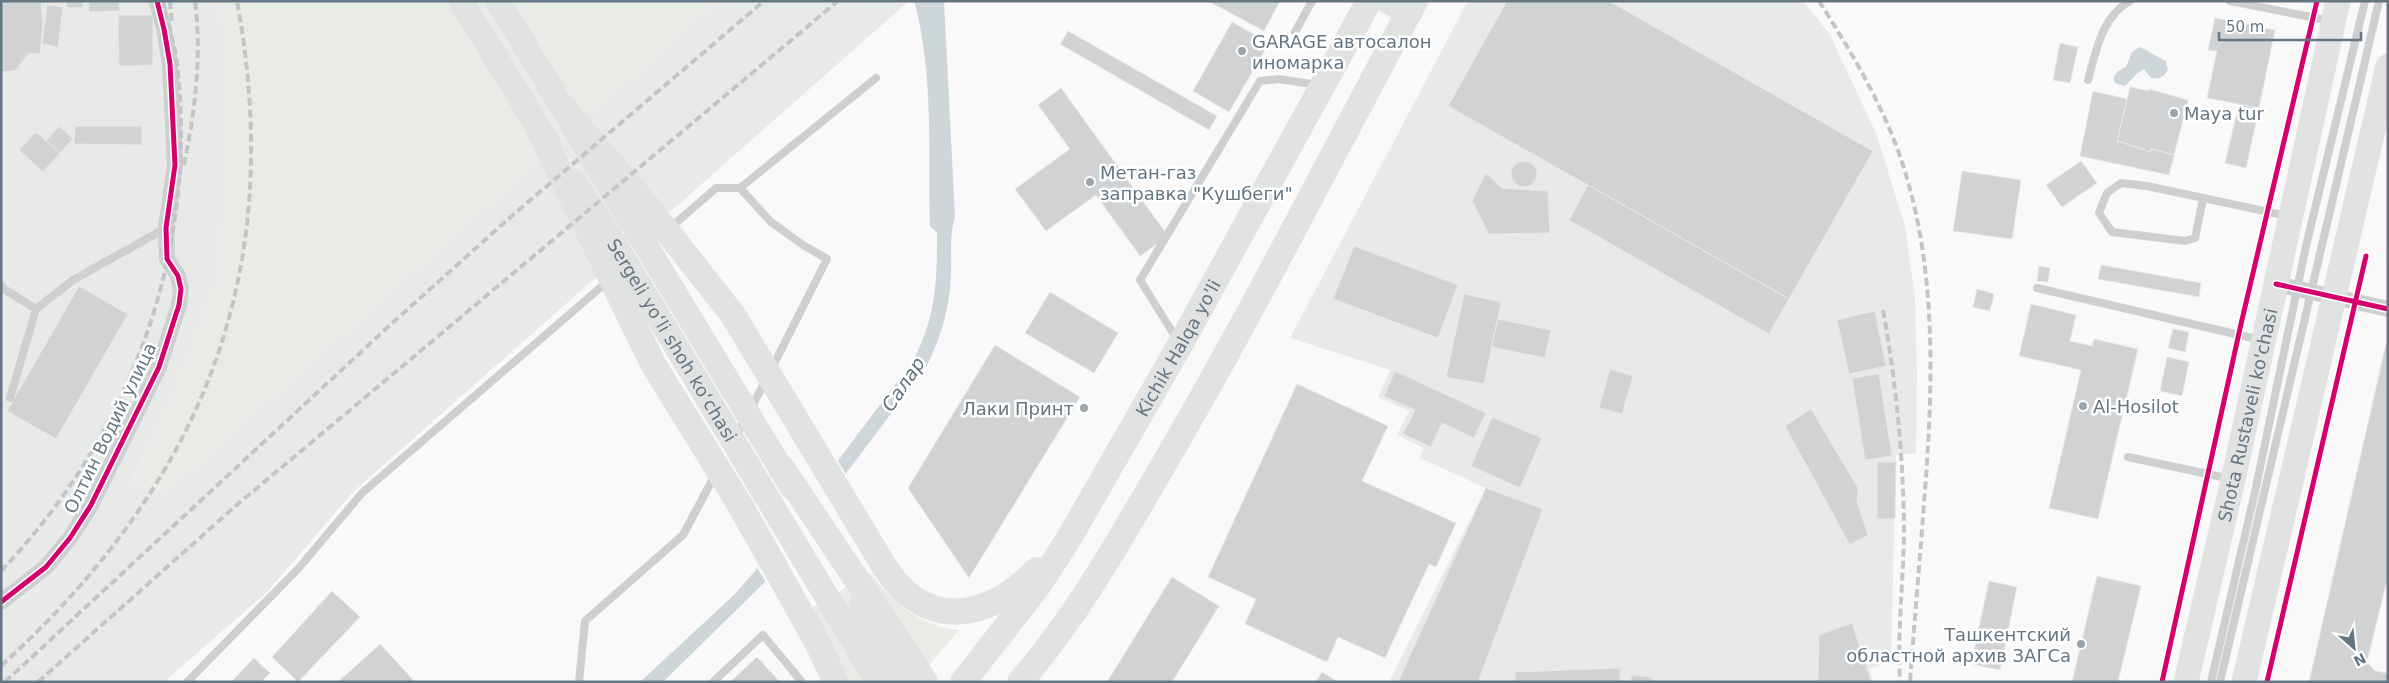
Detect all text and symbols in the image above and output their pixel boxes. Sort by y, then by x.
scale bar [2219,10,2362,42]
text: 50 m [2226,18,2264,36]
place label: GARAGE автосалон иномарка [1252,31,1431,73]
marker: GARAGE автосалон иномарка [1236,45,1248,57]
place label: Maya tur [2184,103,2264,124]
marker: Maya tur [2168,107,2180,119]
place label: Метан-газ заправка "Кушбеги" [1100,162,1293,204]
marker: Метан-газ заправка "Кушбеги" [1084,176,1096,188]
street label: Sergeli yo‘li shoh ko‘chasi [603,234,742,445]
street label: Kichik Halqa yo'li [1131,276,1224,420]
street label: Shota Rustaveli ko'chasi [2213,306,2281,524]
street label: Олтин Водий улица [59,339,161,517]
water label: Салар [877,353,929,415]
place label: Al-Hosilot [2093,396,2179,417]
place label: Лаки Принт [962,398,1074,419]
marker: Al-Hosilot [2077,400,2089,412]
marker: Лаки Принт [1078,402,1090,414]
north arrow [2329,623,2379,673]
place label: Ташкентский областной архив ЗАГСа [1846,624,2071,666]
marker: Ташкентский областной архив ЗАГСа [2075,638,2087,650]
text: N [2351,650,2369,669]

